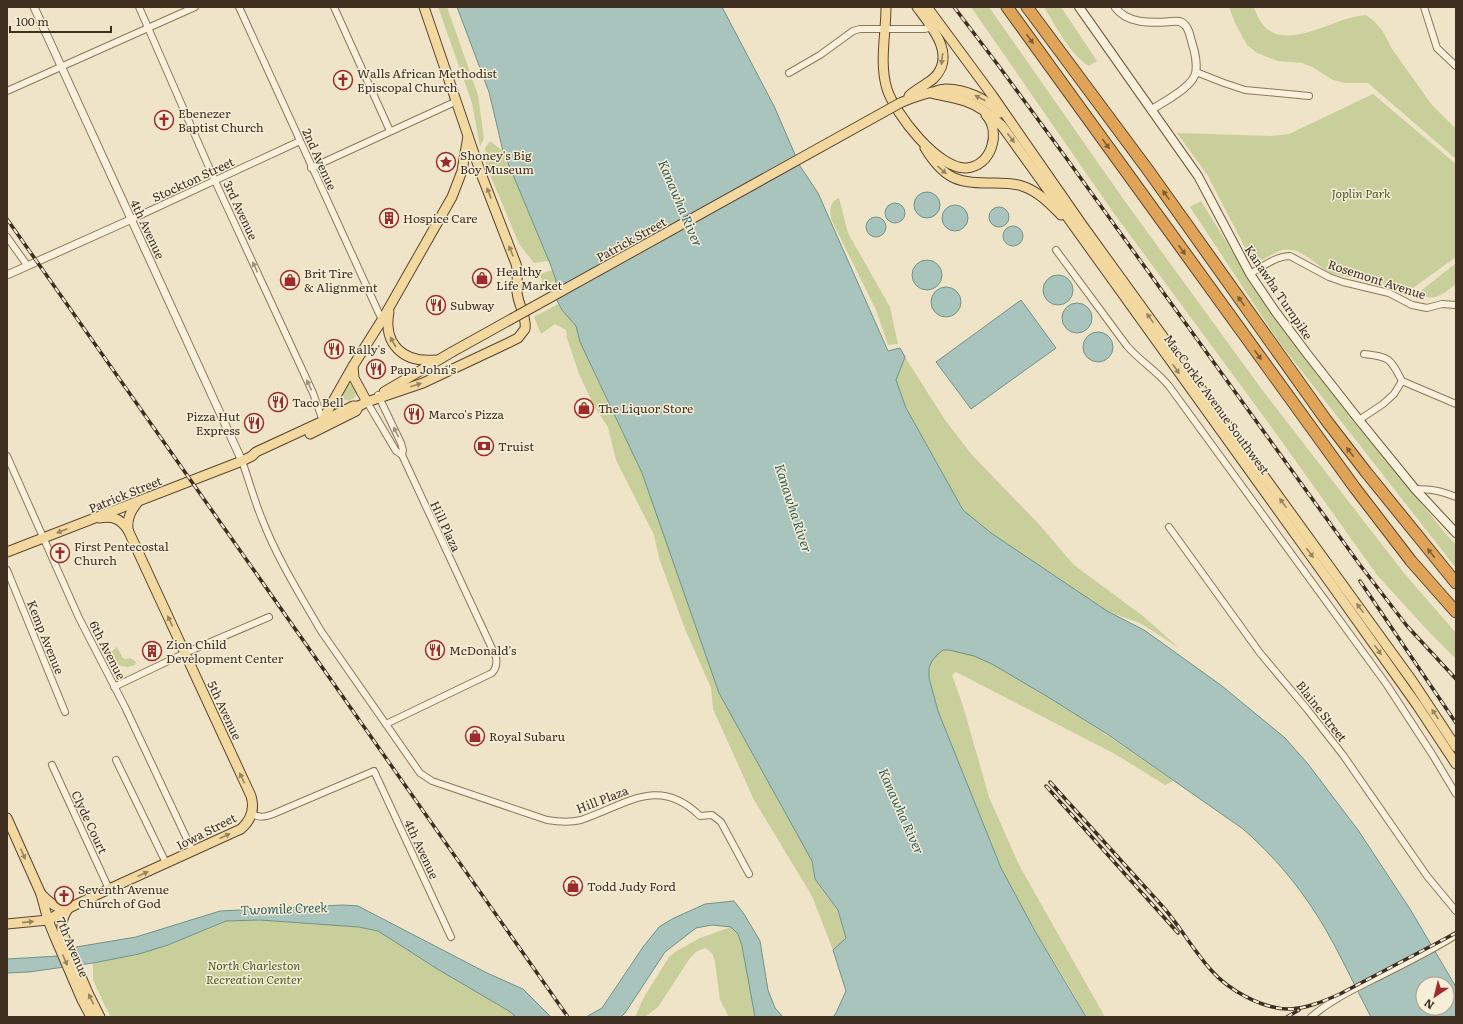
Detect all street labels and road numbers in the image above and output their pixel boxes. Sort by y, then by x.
street label: 2nd Avenue [298,125,342,193]
street label: Stockton Street [149,152,237,206]
street label: 3rd Avenue [219,177,263,243]
street label: 4th Avenue [126,196,170,262]
street label: Patrick Street [593,212,669,266]
street label: Kanawha Turnpike [1241,241,1317,343]
street label: Rosemont Avenue [1326,255,1428,303]
street label: MacCorkle Avenue Southwest [1160,330,1274,478]
street label: Patrick Street [86,471,164,517]
street label: Hill Plaza [426,497,466,555]
street label: Kemp Avenue [23,597,69,677]
street label: 6th Avenue [86,617,130,683]
street label: 5th Avenue [203,677,247,743]
street label: Blaine Street [1292,677,1352,746]
street label: Hill Plaza [573,781,631,817]
street label: Clyde Court [67,787,113,857]
street label: Iowa Street [173,808,239,854]
street label: 4th Avenue [400,816,444,882]
street label: 7th Avenue [52,914,94,980]

